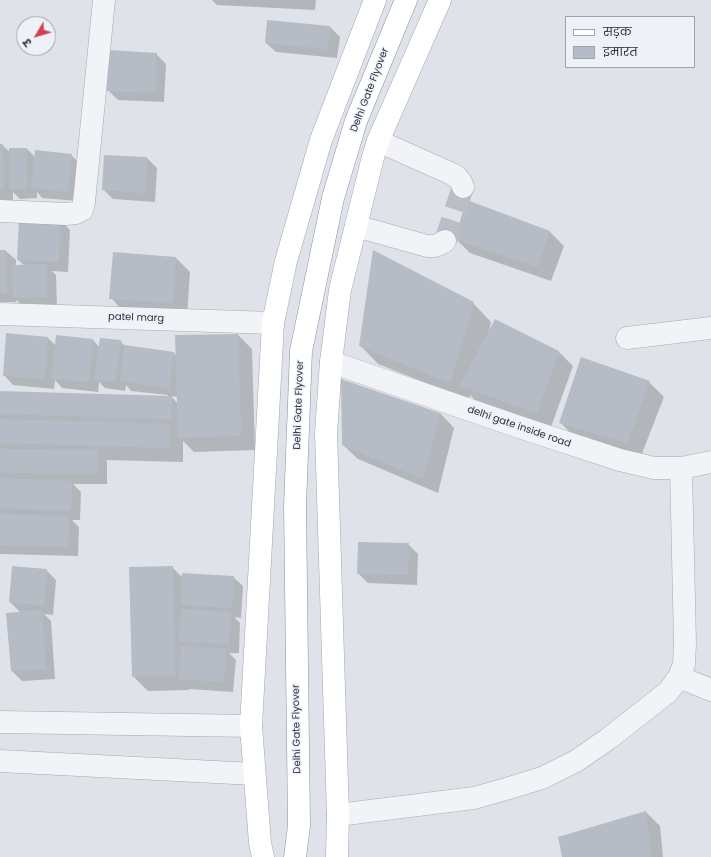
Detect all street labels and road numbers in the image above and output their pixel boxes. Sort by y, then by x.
street label: Delhi Gate Flyover [348,46,392,134]
street label: patel marg [108,311,164,325]
street label: Delhi Gate Flyover [291,360,307,450]
street label: delhi gate inside road [466,404,572,450]
street label: Delhi Gate Flyover [290,684,304,774]

